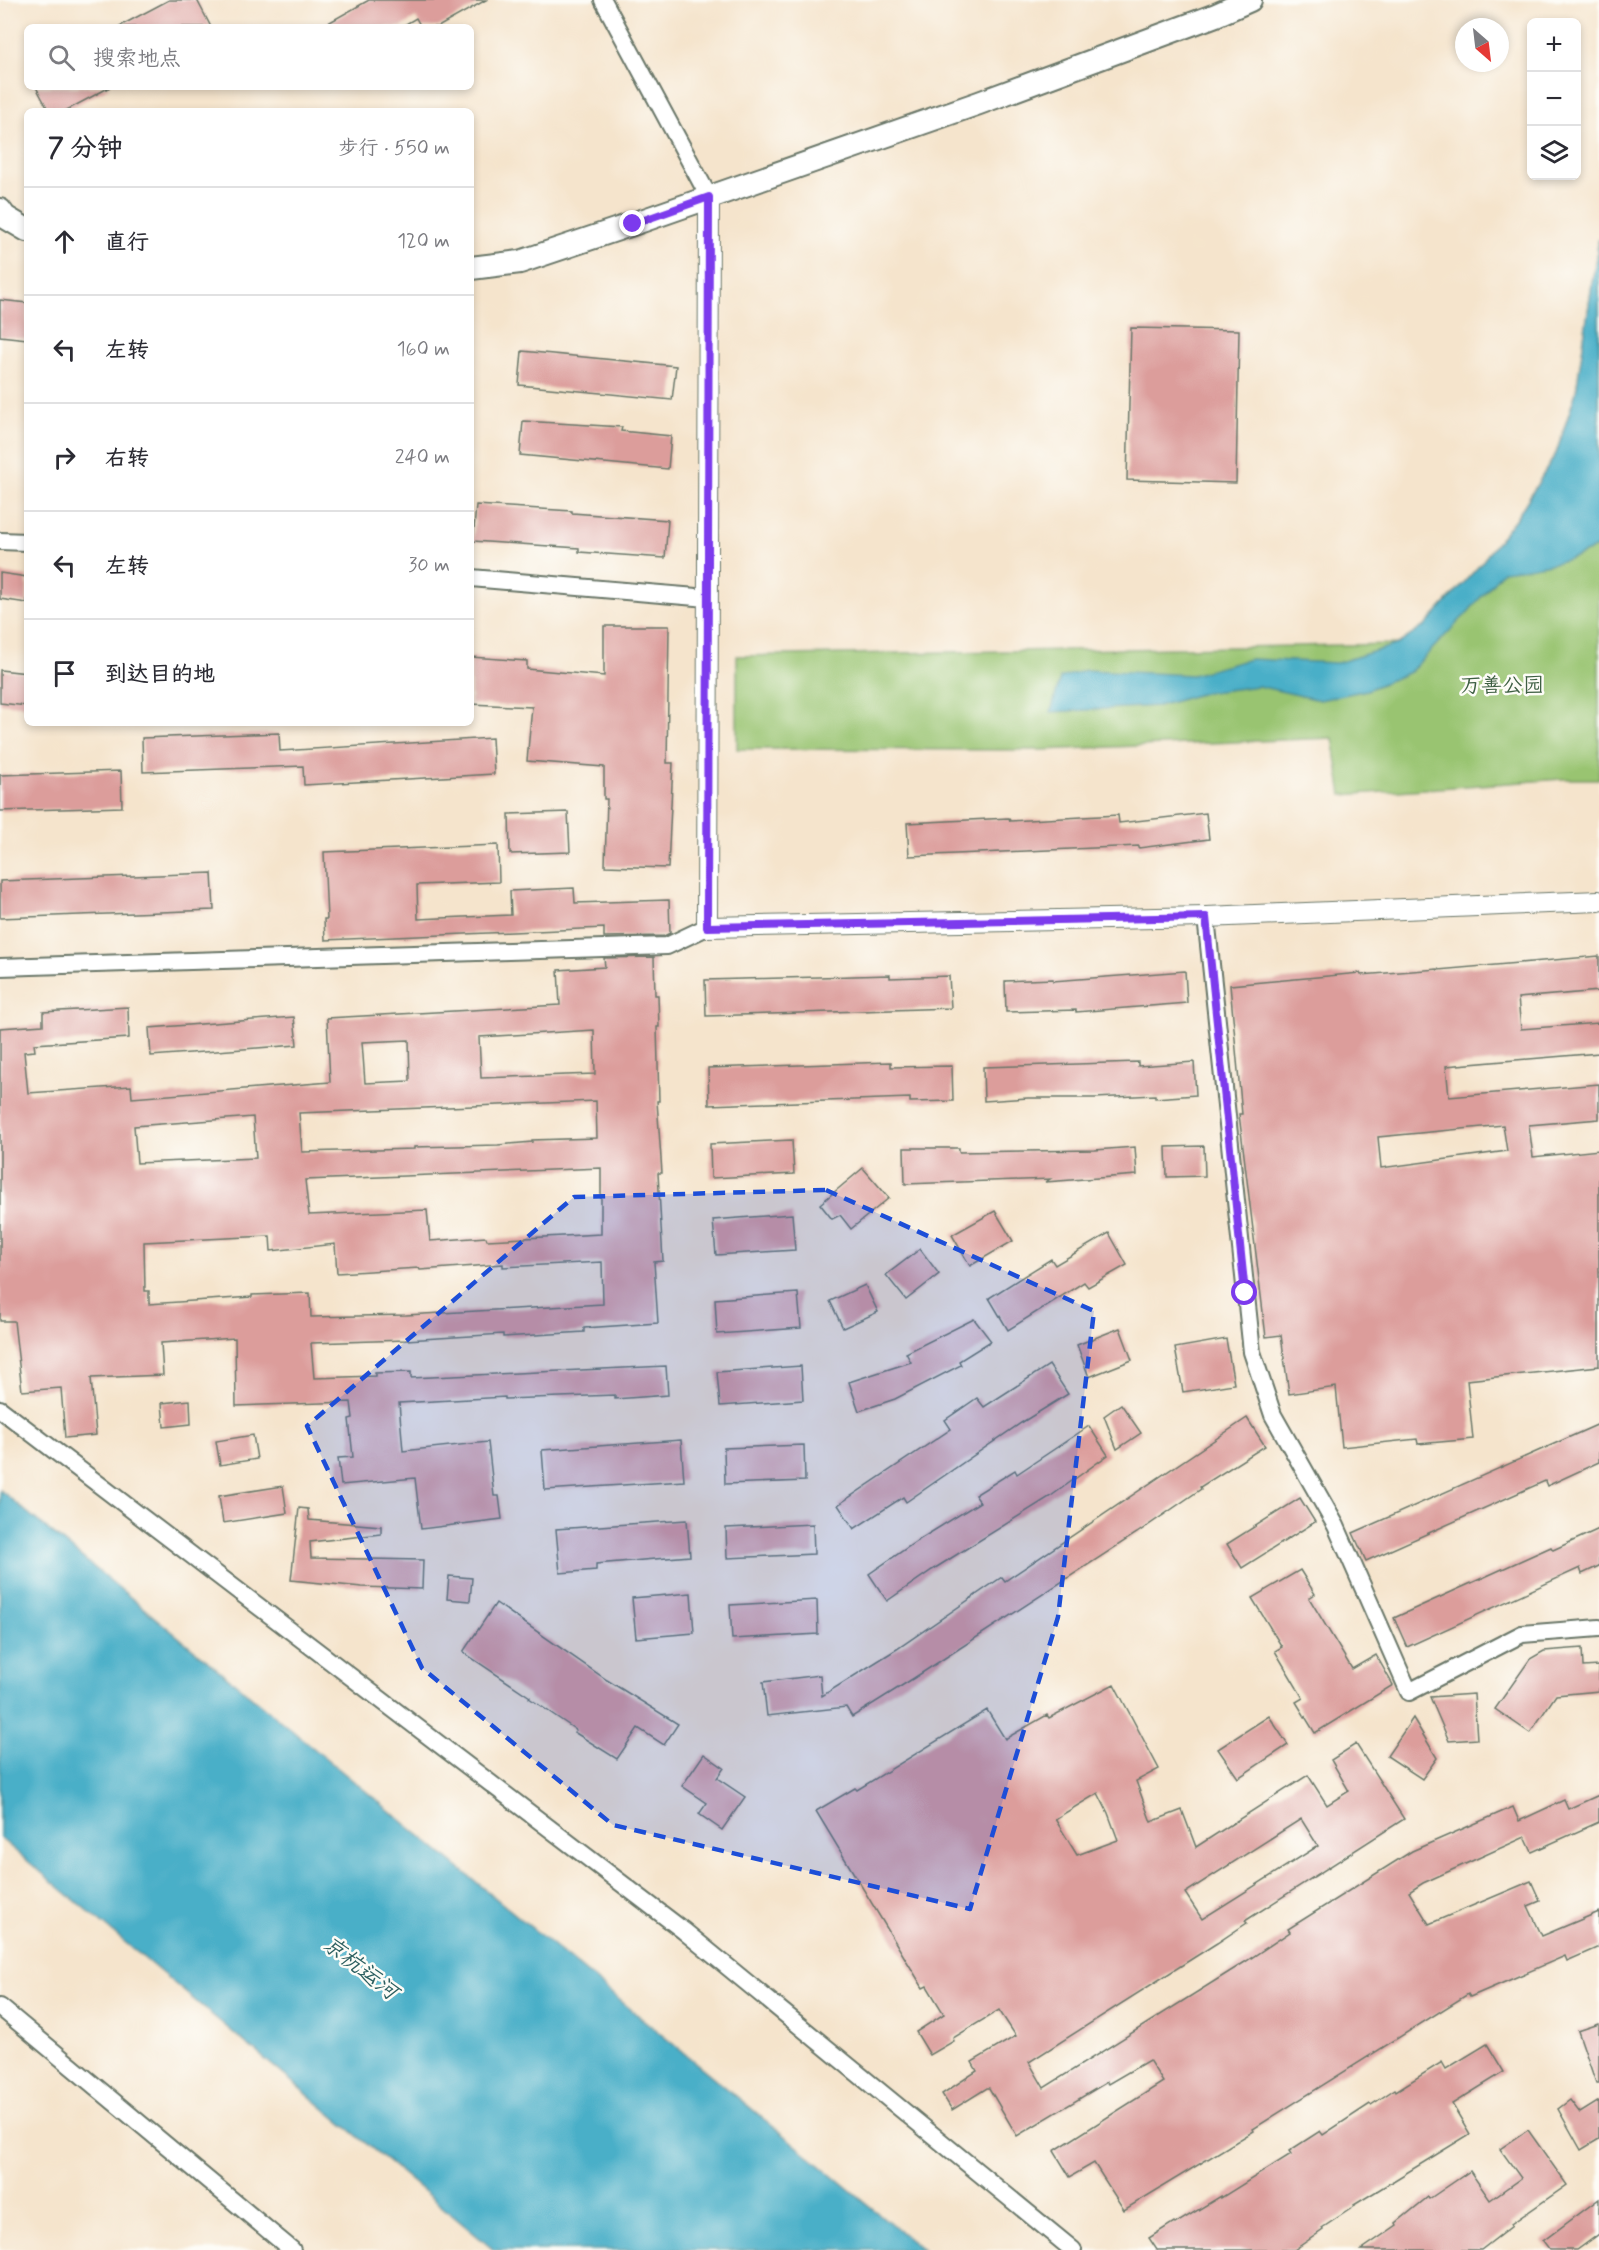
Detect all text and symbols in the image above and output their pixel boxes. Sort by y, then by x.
north arrow [1455,18,1509,72]
map controls [1527,18,1581,180]
button: + [1527,18,1581,72]
search box [24,24,474,90]
icon: search [45,41,78,74]
text: 搜索地点 [93,45,181,73]
button: − [1527,72,1581,126]
button: layers [1527,126,1581,180]
text: 7 分钟 [48,132,123,166]
text: 步行 · 550 m [339,135,450,162]
route end [619,210,645,236]
icon: ahead [48,225,81,258]
text: 120 m [397,228,450,255]
text: 直行 [105,229,149,257]
icon: left [48,333,81,366]
text: 160 m [397,336,450,363]
text: 左转 [105,337,149,365]
icon: right [48,441,81,474]
text: 240 m [395,444,450,471]
text: 右转 [105,445,149,473]
icon: left [48,549,81,582]
text: 30 m [408,552,450,579]
text: 左转 [105,553,149,581]
icon: arrive [48,657,81,690]
text: 到达目的地 [105,661,215,689]
park label: 万善公园 [1460,672,1544,700]
route start [1231,1279,1257,1305]
water label: 京杭运河 [316,1930,405,2009]

